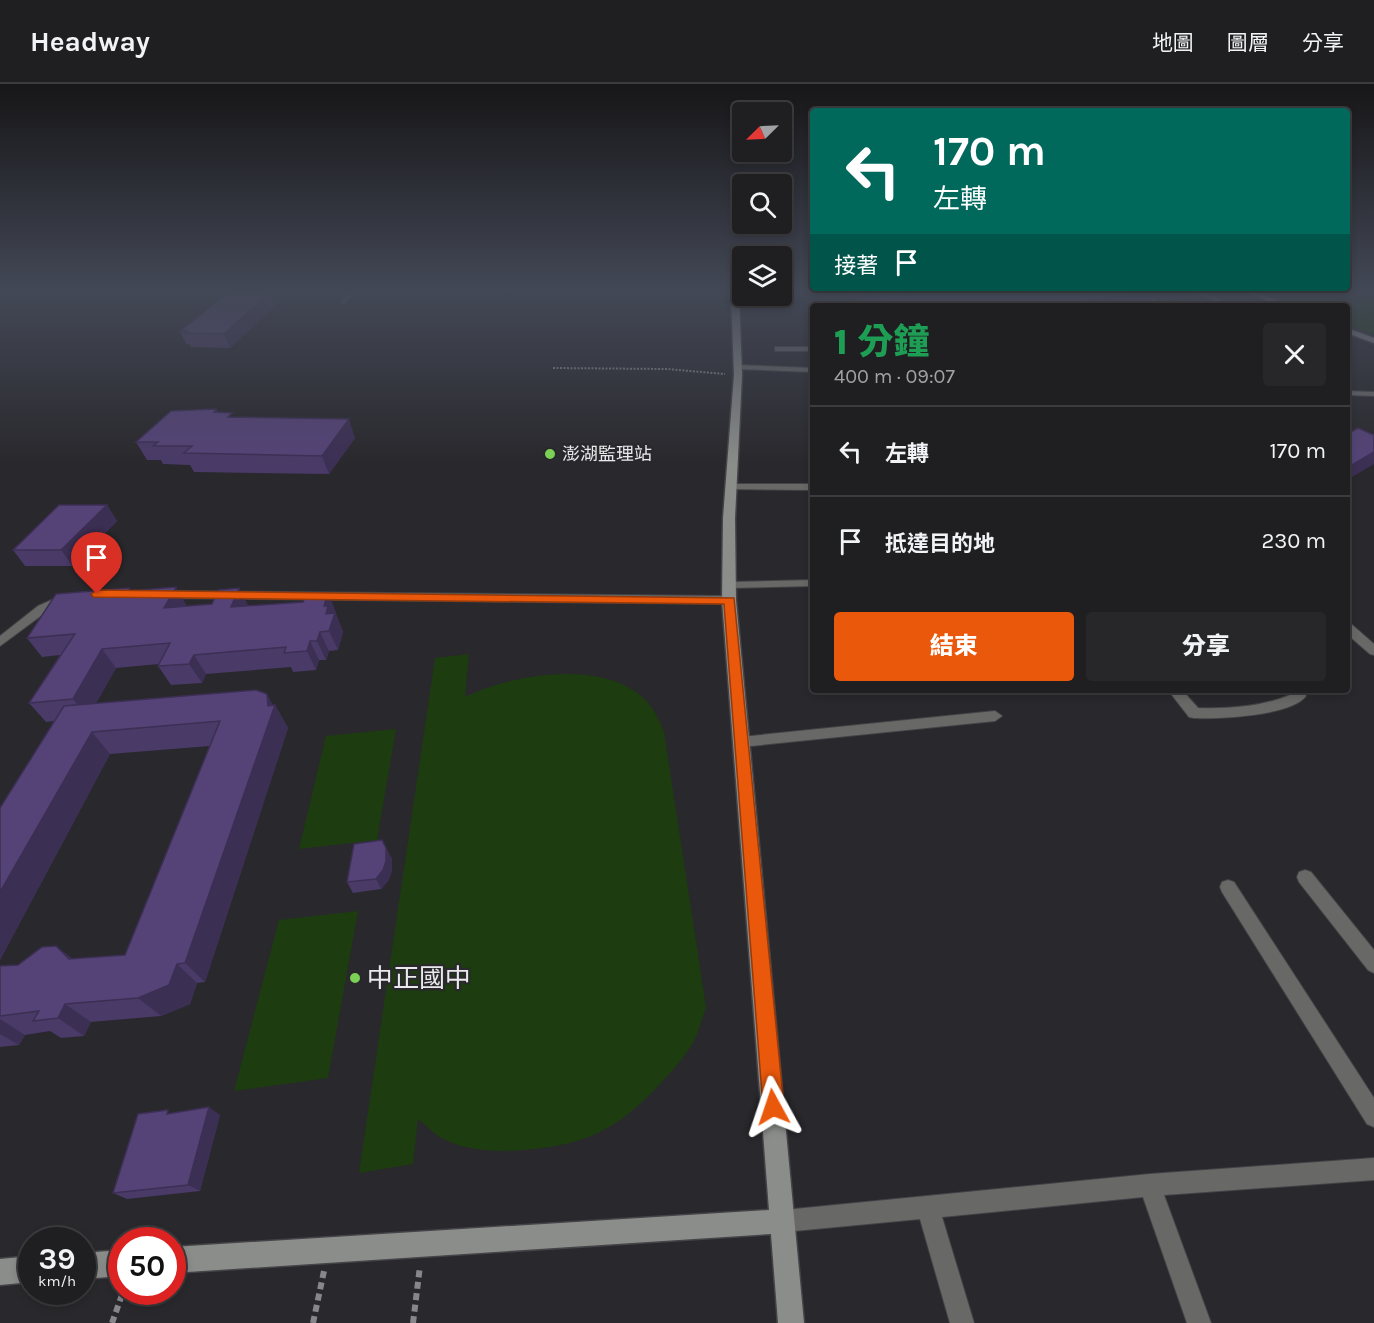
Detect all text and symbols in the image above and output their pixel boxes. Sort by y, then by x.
text: Headway [30,25,150,58]
text: 地圖 [1152,31,1194,55]
text: 圖層 [1227,31,1269,55]
text: 分享 [1302,31,1344,55]
north arrow [732,102,792,162]
map controls [732,102,792,306]
text: 170 m [933,126,1046,176]
icon: left [834,132,912,210]
button: search [732,174,792,234]
text: 左轉 [933,183,987,215]
button: layers [732,246,792,306]
icon: arrive [890,246,923,279]
text: 接著 [834,253,878,279]
text: 1 分鐘 [834,321,930,363]
button: close [1263,323,1326,386]
text: 400 m · 09:07 [834,365,955,388]
icon: left [834,435,867,468]
text: 170 m [1270,438,1326,464]
text: 左轉 [885,441,929,467]
place label: 澎湖監理站 [562,443,652,465]
marker: 澎湖監理站 [543,447,557,461]
icon: arrive [834,525,867,558]
text: 230 m [1261,528,1326,554]
text: 抵達目的地 [885,531,995,557]
pin [71,532,122,594]
icon: arrive [80,541,113,574]
button: 結束 [834,612,1074,681]
button: 分享 [1086,612,1326,681]
place label: 中正國中 [367,963,471,994]
marker: 中正國中 [348,971,362,985]
position arrow [741,1075,805,1139]
speed limit sign: 50 [108,1227,186,1305]
text: 39 [39,1241,75,1277]
text: km/h [38,1272,76,1290]

